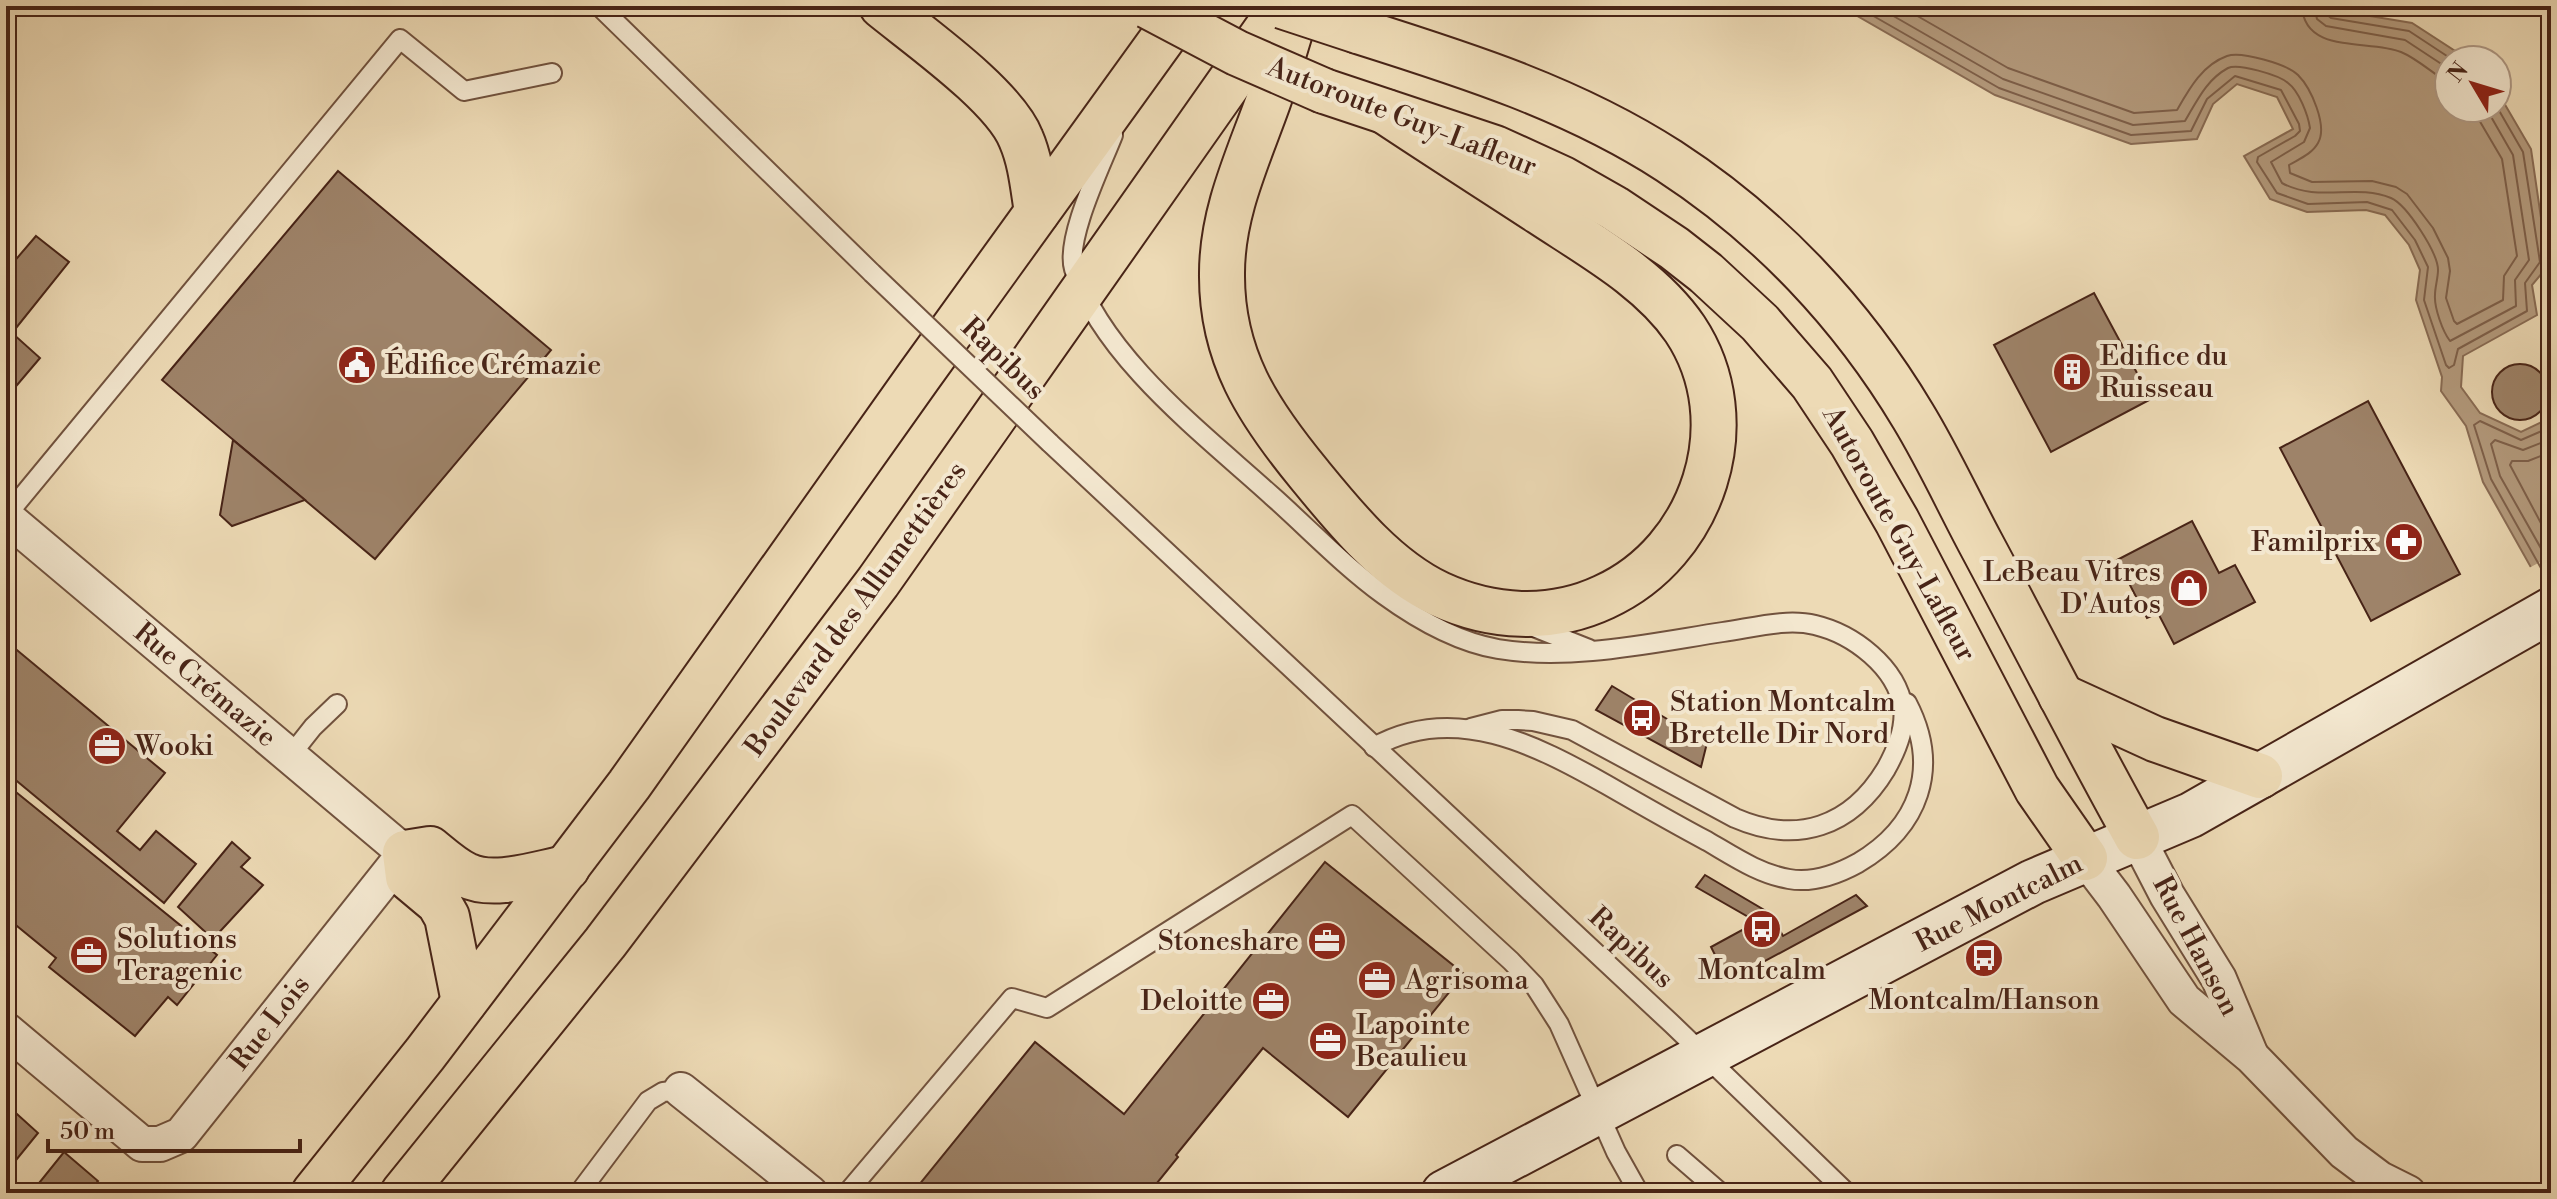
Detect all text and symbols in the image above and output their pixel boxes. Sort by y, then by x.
north arrow [2433,44,2513,124]
street label: Autoroute Guy-Lafleur [1261,49,1542,185]
text: N [2442,57,2475,88]
street label: Rapibus [954,310,1052,408]
place label: Edifice du Ruisseau [2100,339,2228,406]
public building icon: Édifice Crémazie [336,344,378,386]
place label: Édifice Crémazie [385,346,601,383]
building icon: Edifice du Ruisseau [2051,351,2093,393]
street label: Autoroute Guy-Lafleur [1814,400,1984,667]
street label: Boulevard des Allumettières [737,455,975,764]
pharmacy icon: Familprix [2383,521,2425,563]
place label: Familprix [2251,525,2377,560]
place label: LeBeau Vitres D'Autos [1983,555,2161,622]
shop icon: LeBeau Vitres D'Autos [2168,567,2210,609]
street label: Rue Crémazie [126,615,284,755]
place label: Station Montcalm Bretelle Dir Nord [1669,685,1896,752]
bus stop icon: Station Montcalm Bretelle Dir Nord [1621,697,1663,739]
office icon: Wooki [86,725,128,767]
place label: Wooki [134,729,214,764]
street label: Rue Montcalm [1909,846,2089,960]
street label: Rue Hanson [2145,870,2248,1022]
street label: Rapibus [1581,900,1681,996]
bus stop icon: Montcalm [1741,908,1783,950]
office icon: Stoneshare [1306,920,1348,962]
place label: Solutions Teragenic [117,922,243,989]
place label: Stoneshare [1158,924,1299,959]
office icon: Solutions Teragenic [68,934,110,976]
bus stop icon: Montcalm/Hanson [1963,937,2005,979]
place label: Montcalm [1698,953,1826,988]
office icon: Agrisoma [1356,959,1398,1001]
place label: Agrisoma [1404,963,1530,998]
street label: Rue Lois [222,968,318,1078]
office icon: Deloitte [1250,980,1292,1022]
place label: Montcalm/Hanson [1868,983,2100,1018]
place label: Deloitte [1140,984,1243,1019]
place label: Lapointe Beaulieu [1355,1008,1470,1075]
office icon: Lapointe Beaulieu [1307,1020,1349,1062]
scale bar [48,1103,300,1153]
text: 50 m [60,1117,115,1147]

